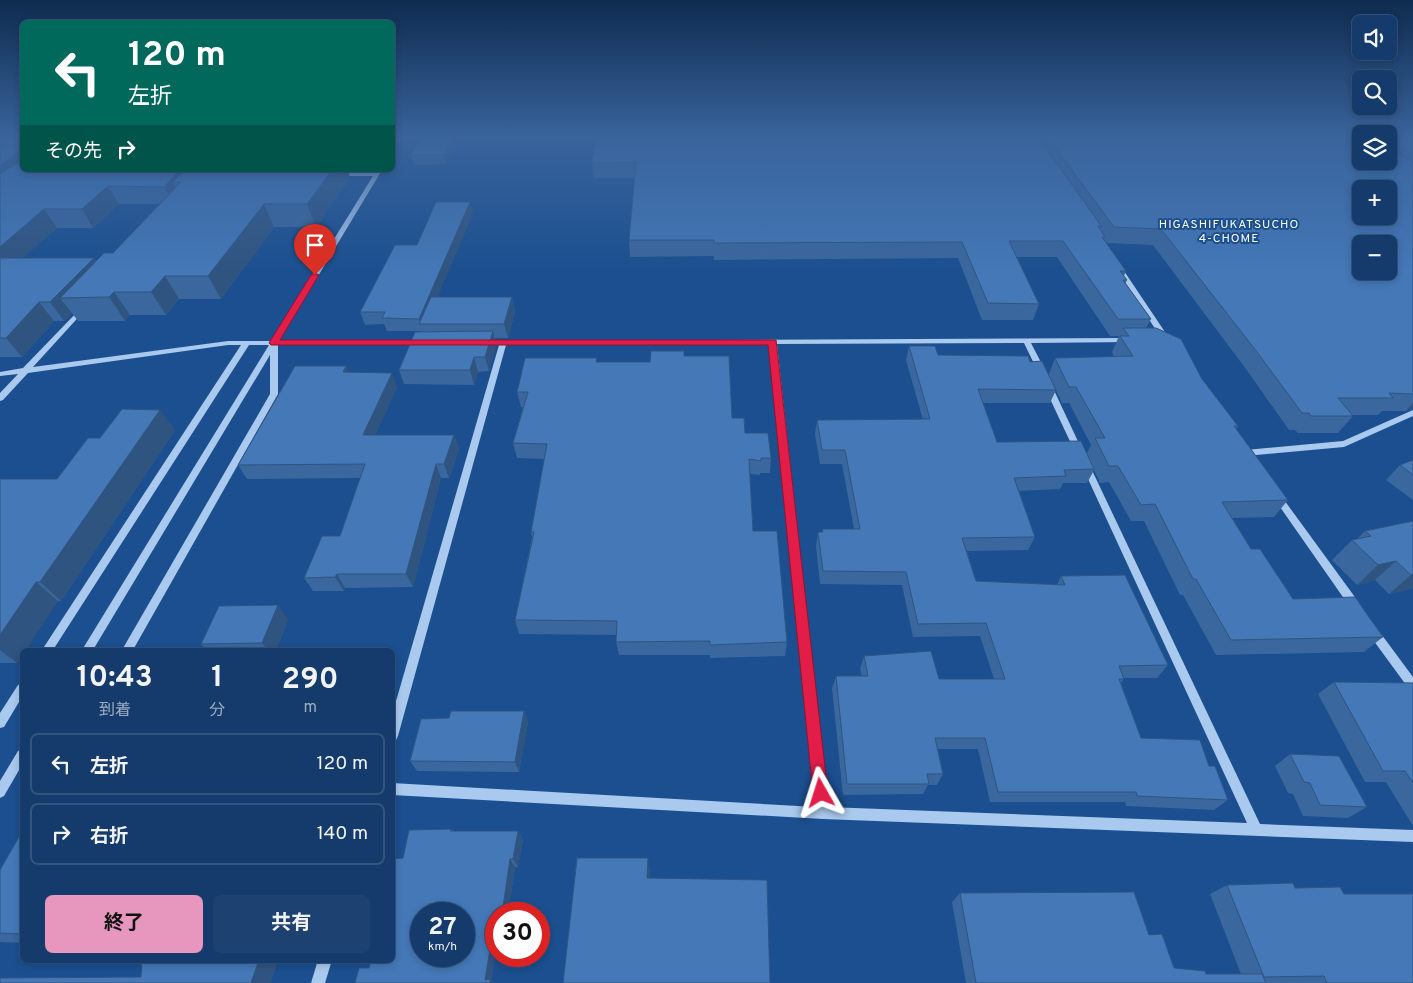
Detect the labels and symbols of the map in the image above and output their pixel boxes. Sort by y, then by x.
district label: HIGASHIFUKATSUCHO 4-CHOME [1159,217,1299,247]
pin [294,224,336,275]
position arrow [794,766,846,818]
speed limit sign: 30 [485,902,550,967]

